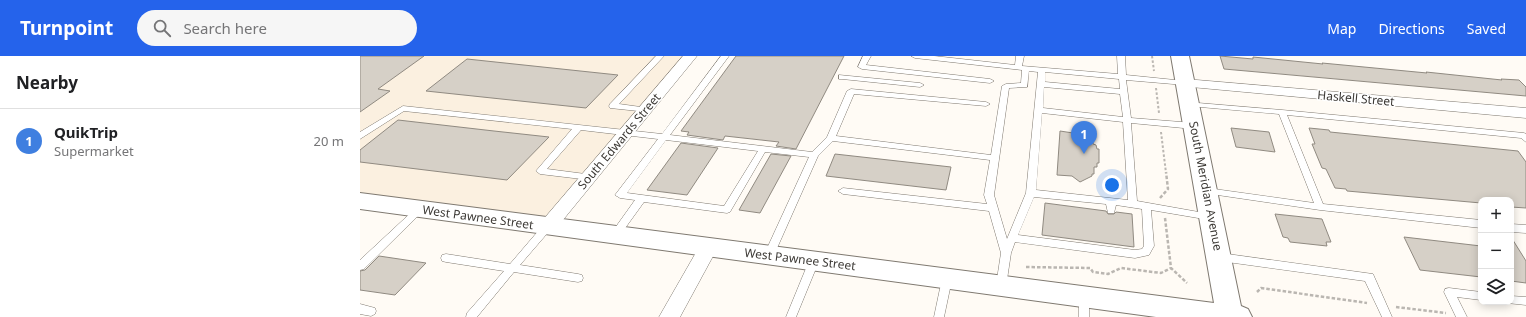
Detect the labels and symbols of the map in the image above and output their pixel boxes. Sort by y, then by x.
street label: Haskell Street [1317,86,1396,110]
street label: South Edwards Street [574,89,665,193]
street label: South Meridian Avenue [1185,120,1227,252]
pin: 1 [1071,121,1097,154]
your location [1102,175,1122,195]
street label: West Pawnee Street [421,201,535,233]
street label: West Pawnee Street [743,244,857,274]

